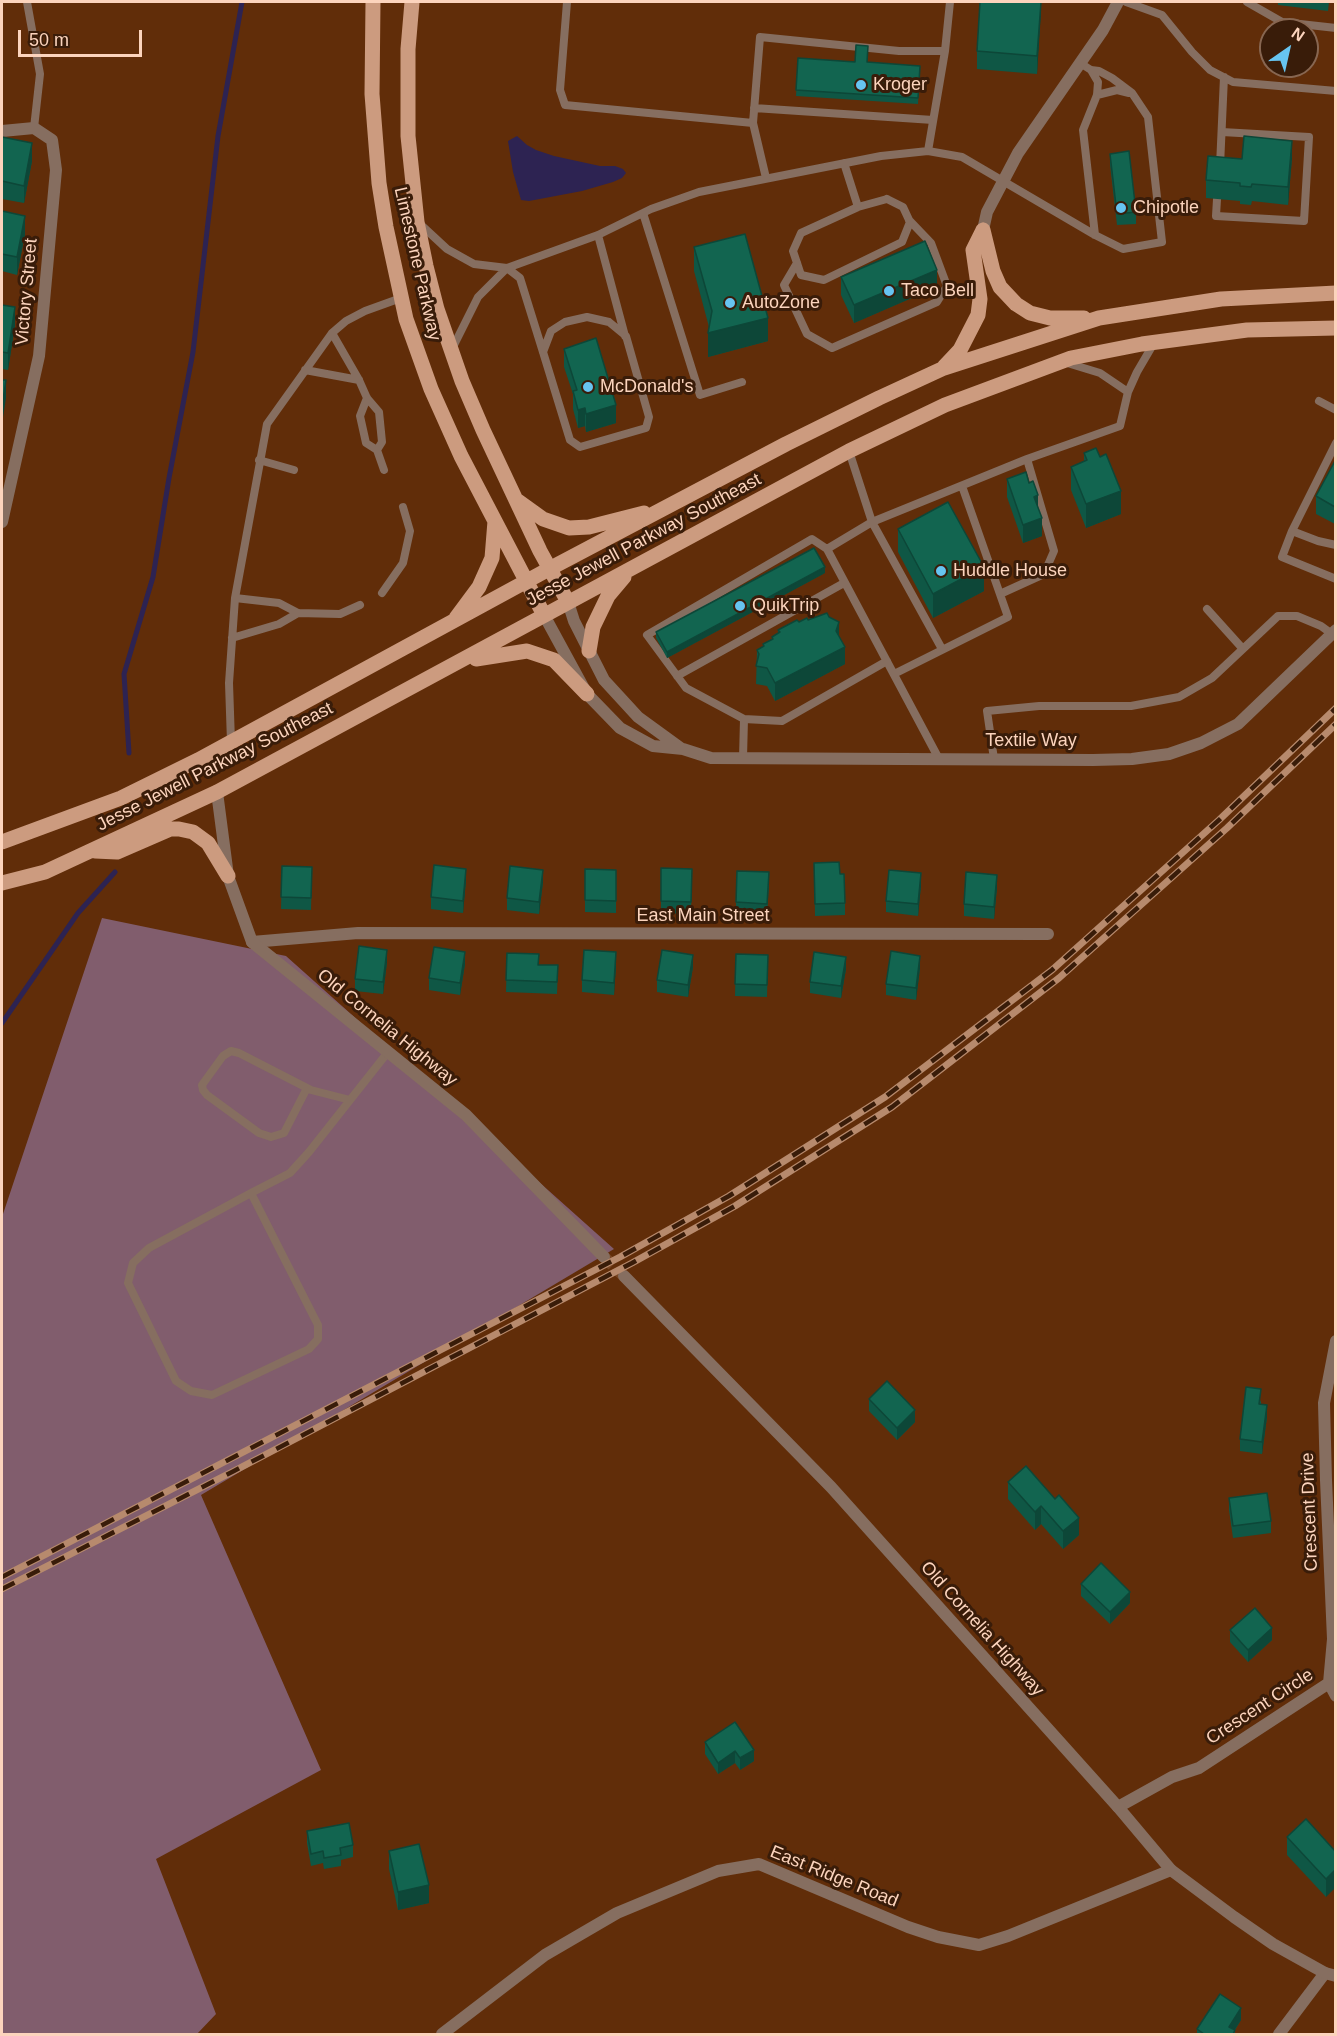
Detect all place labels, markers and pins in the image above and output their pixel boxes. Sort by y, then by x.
place label: Kroger [873,74,927,96]
marker: Kroger [854,78,868,92]
place label: Chipotle [1133,197,1199,219]
marker: Chipotle [1114,201,1128,215]
place label: Taco Bell [901,280,974,302]
marker: Taco Bell [882,284,896,298]
place label: AutoZone [742,292,820,314]
marker: AutoZone [723,296,737,310]
place label: McDonald's [600,376,693,398]
marker: McDonald's [581,380,595,394]
place label: Huddle House [953,560,1067,582]
marker: Huddle House [934,564,948,578]
place label: QuikTrip [752,595,819,617]
marker: QuikTrip [733,599,747,613]

